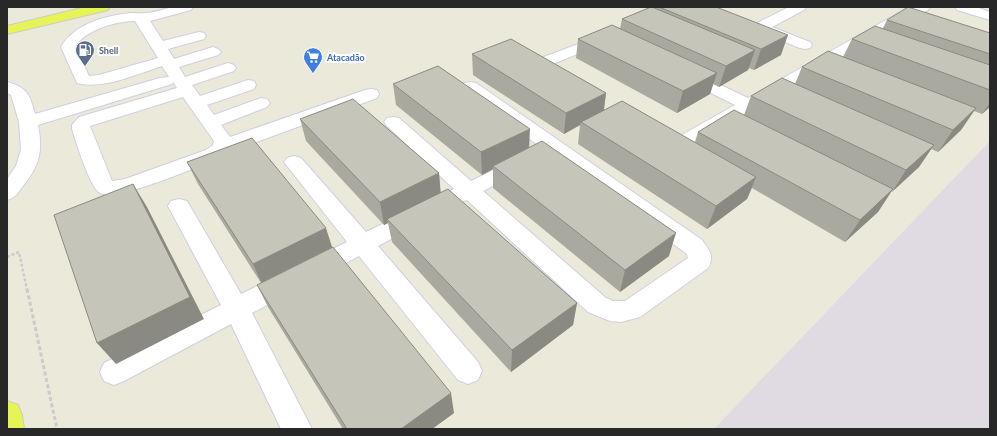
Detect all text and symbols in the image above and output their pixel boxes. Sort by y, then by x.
fuel station icon: Shell [74,39,96,67]
place label: Shell [99,45,118,56]
supermarket icon: Atacadão [302,46,324,74]
place label: Atacadão [326,52,365,63]

